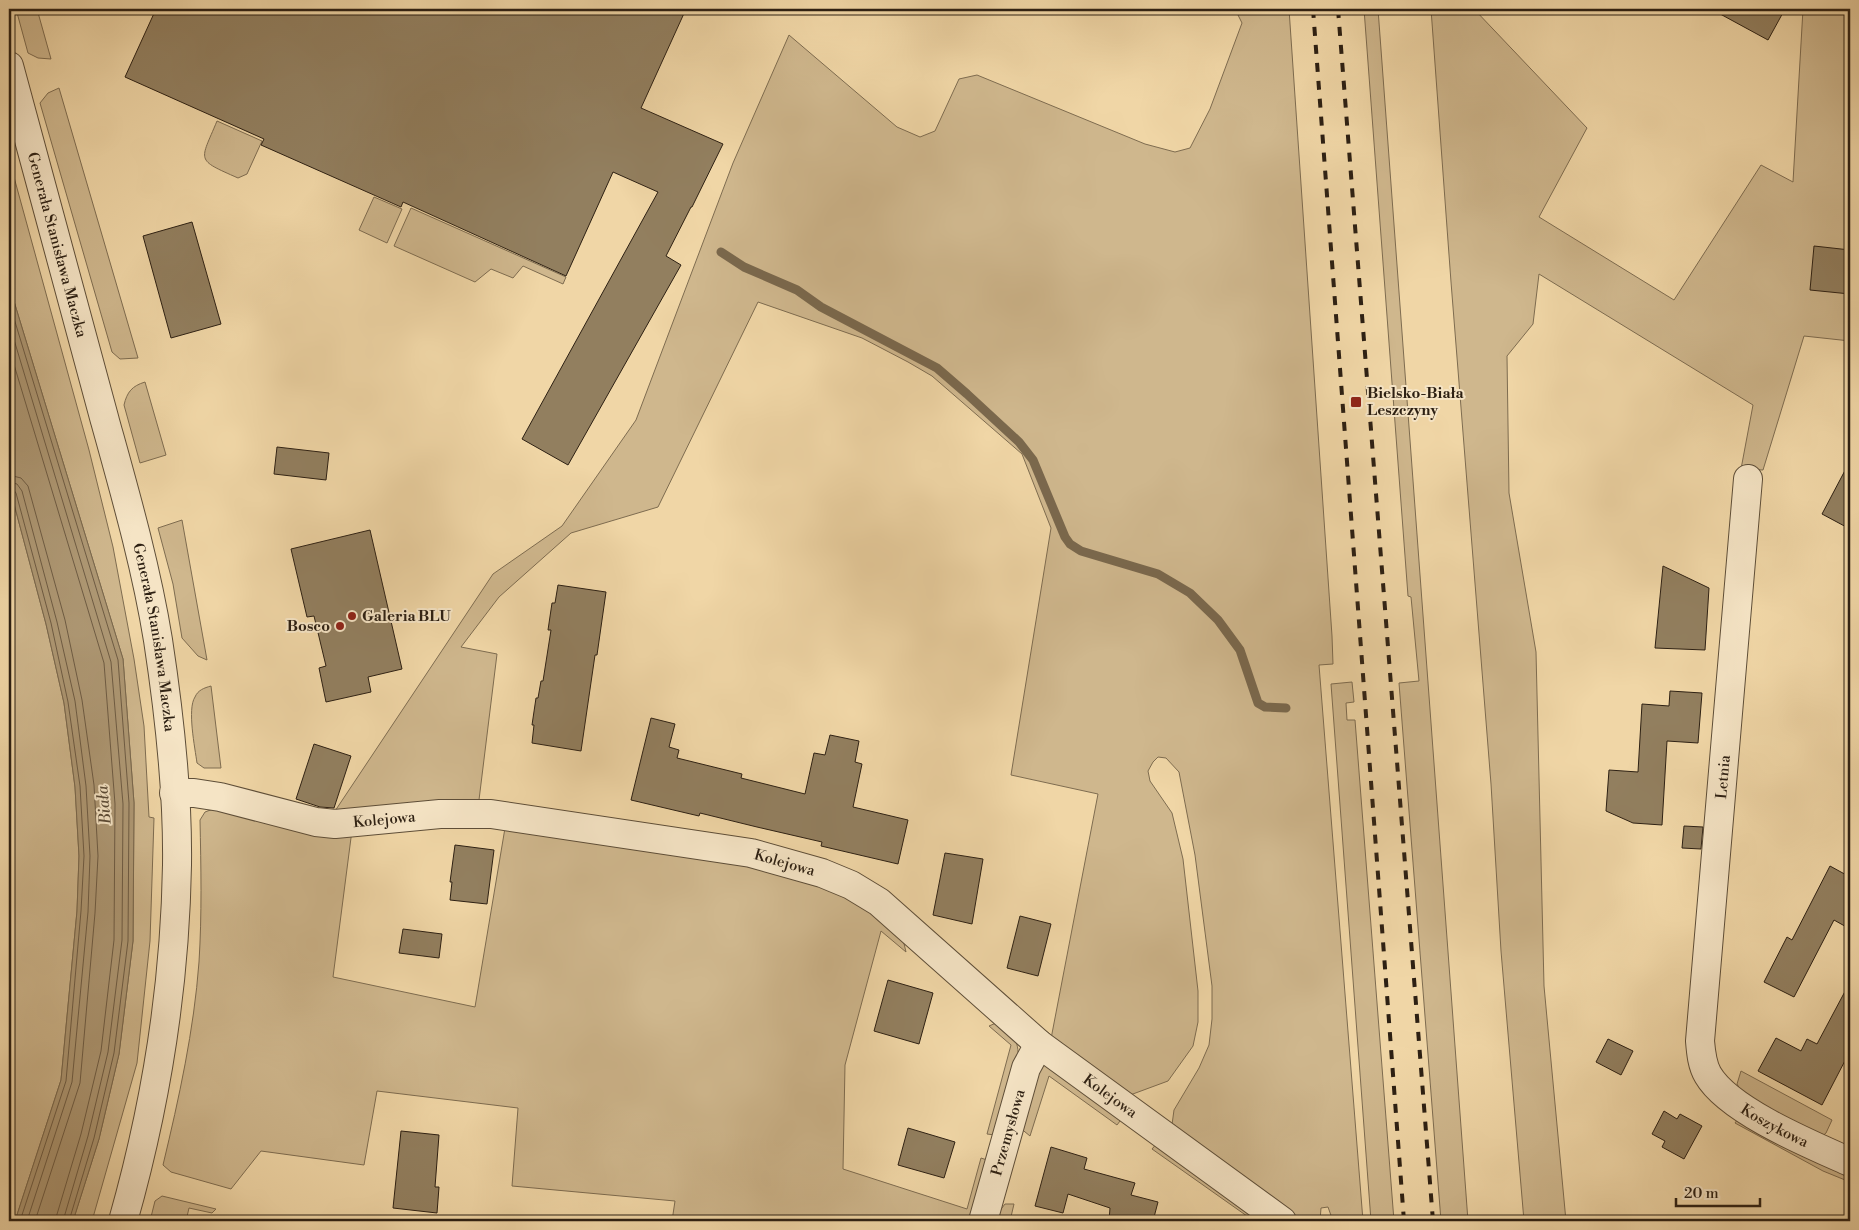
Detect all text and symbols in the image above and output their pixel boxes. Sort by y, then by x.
street label: Generała Stanisława Maczka [23,150,91,340]
place label: Bielsko-Biała Leszczyny [1367,384,1464,420]
marker: Bielsko-Biała Leszczyny [1349,395,1363,409]
street label: Generała Stanisława Maczka [128,541,179,733]
place label: Galeria BLU [362,607,451,626]
marker: Galeria BLU [346,610,358,622]
place label: Bosco [287,617,330,636]
marker: Bosco [334,620,346,632]
street label: Letnia [1712,754,1735,800]
water label: Biała [92,785,116,826]
street label: Kolejowa [352,807,417,832]
street label: Kolejowa [752,845,818,881]
street label: Kolejowa [1079,1070,1141,1123]
street label: Przemysłowa [987,1087,1030,1178]
street label: Koszykowa [1737,1100,1812,1152]
scale bar [1676,1175,1760,1207]
text: 20 m [1684,1184,1719,1203]

